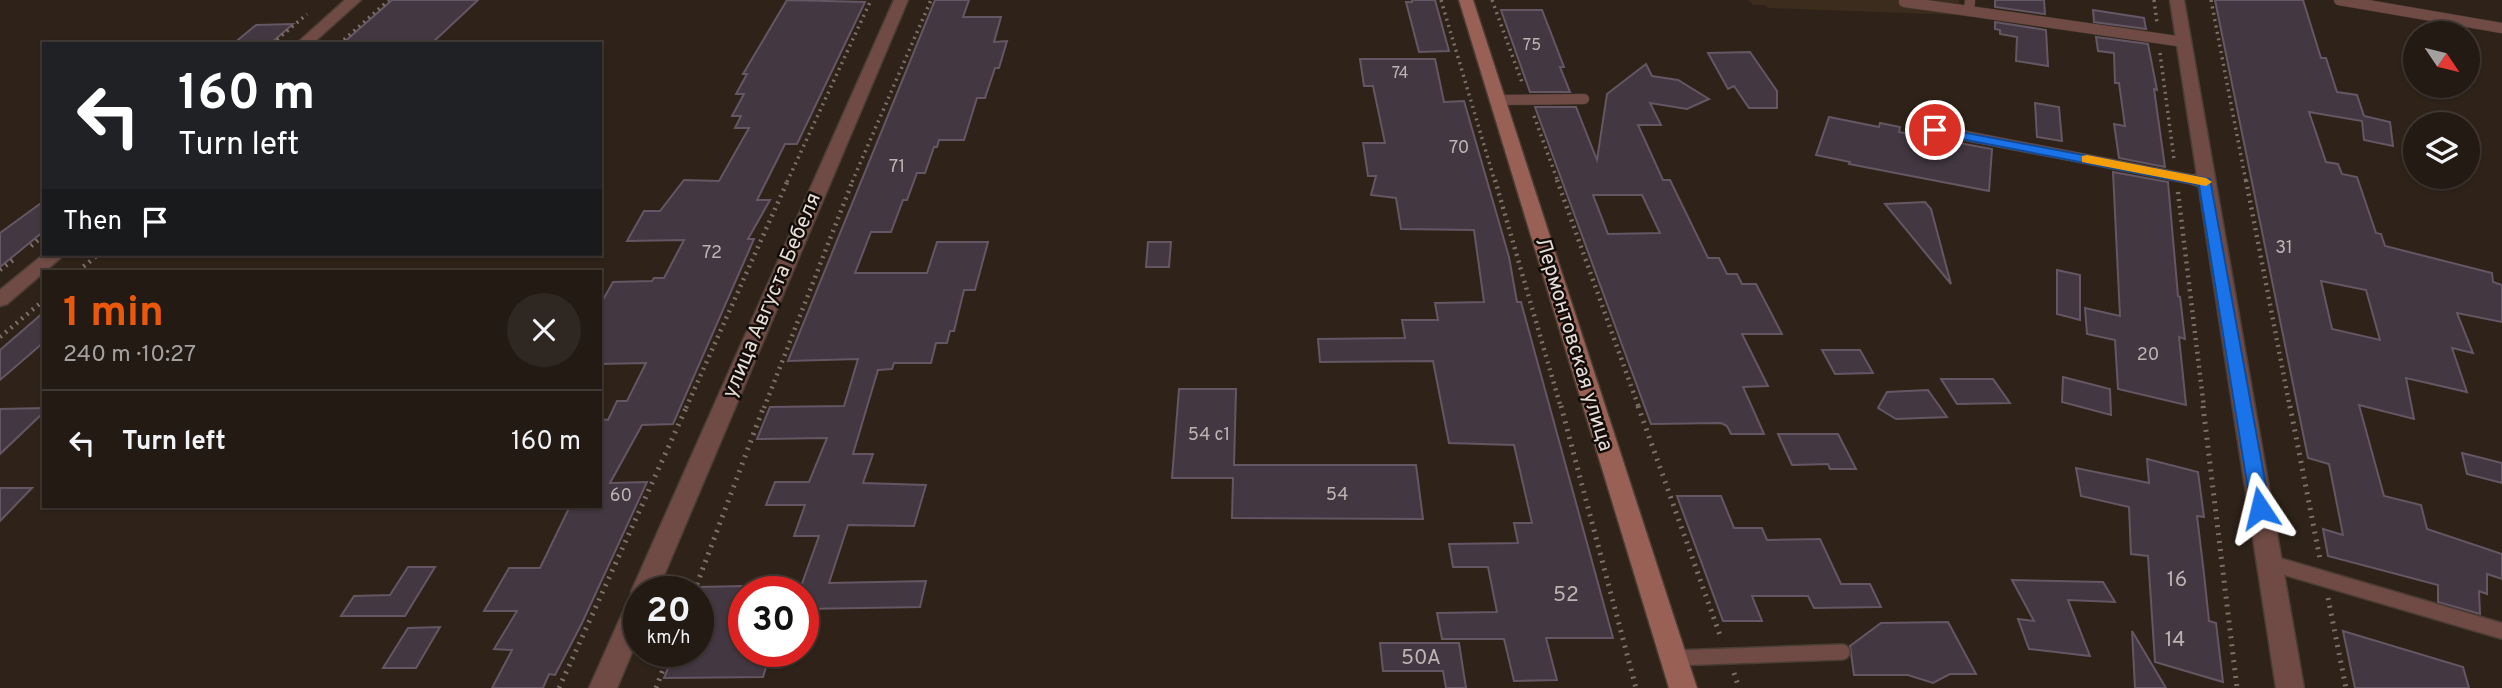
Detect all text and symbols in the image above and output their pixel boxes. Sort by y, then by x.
north arrow [2403,21,2480,98]
map controls [2403,21,2480,189]
house number: 75 [1523,36,1541,56]
house number: 74 [1392,64,1408,84]
text: 160 m [178,65,315,127]
icon: left [63,70,154,161]
pin [1905,100,1965,160]
icon: arrive [1916,111,1954,149]
button: layers [2403,112,2480,189]
text: Turn left [178,126,299,166]
house number: 70 [1449,137,1469,160]
house number: 71 [889,156,905,179]
street label: улица Августа Бебеля [717,189,828,402]
icon: arrive [136,203,174,241]
text: Then [63,206,122,239]
street label: Лермонтовская улица [1528,234,1619,455]
house number: 31 [2275,237,2293,260]
house number: 72 [702,242,722,265]
text: 1 min [63,288,164,341]
button: close [507,293,581,367]
text: 240 m · 10:27 [63,341,196,370]
house number: 20 [2137,344,2159,367]
icon: left [63,424,101,462]
house number: 54 с1 [1188,424,1230,447]
text: Turn left [122,426,226,459]
text: 160 m [511,426,581,459]
position arrow [2223,471,2297,545]
house number: 54 [1326,484,1348,507]
house number: 60 [610,485,632,508]
house number: 16 [2167,567,2187,594]
speed limit sign: 30 [728,576,819,667]
house number: 52 [1553,582,1579,609]
text: 20 [646,590,691,634]
text: km/h [647,627,690,650]
house number: 14 [2165,627,2185,654]
house number: 50А [1401,645,1441,672]

